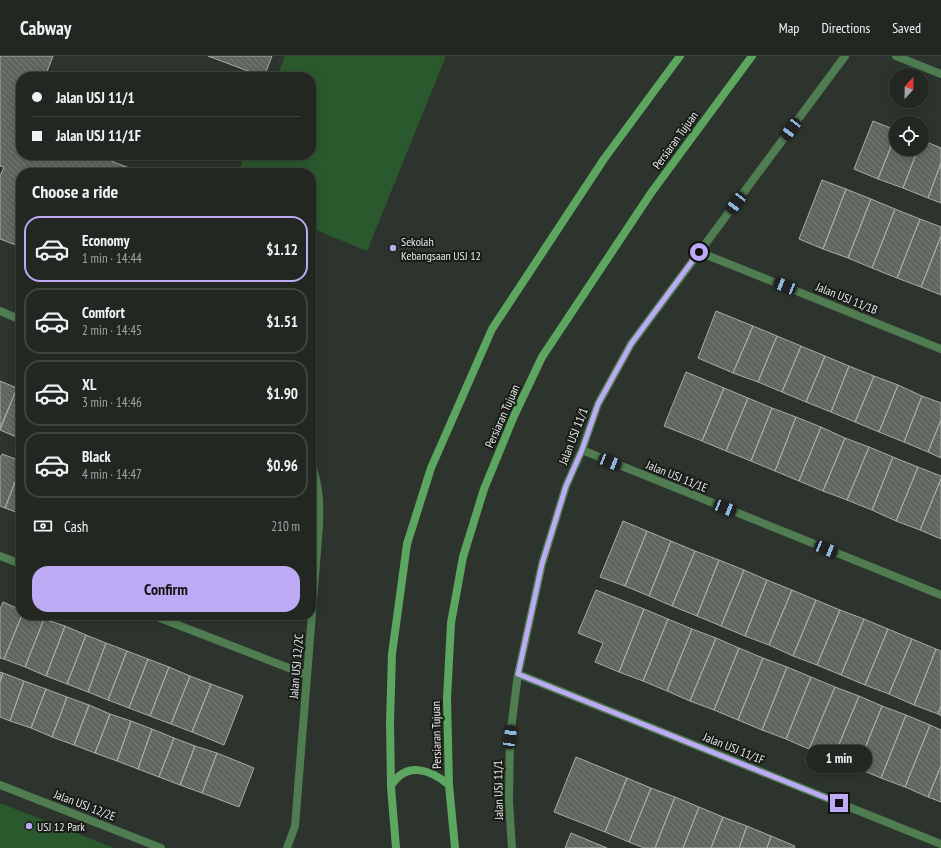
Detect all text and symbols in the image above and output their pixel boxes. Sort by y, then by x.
text: Cabway [20,16,71,40]
text: Map [779,19,799,37]
text: Directions [821,19,870,37]
text: Saved [892,19,921,37]
north arrow [889,68,929,108]
map controls [889,68,929,156]
text: Jalan USJ 11/1 [56,88,135,107]
street label: Persiaran Tujuan [649,108,701,172]
car [779,116,803,142]
button: locate [889,116,929,156]
text: Jalan USJ 11/1F [56,126,141,145]
text: Choose a ride [32,180,118,203]
car [724,190,748,216]
icon: car [34,231,70,267]
text: Economy [82,231,130,250]
place label: Sekolah Kebangsaan USJ 12 [401,234,481,263]
text: $1.12 [266,240,298,259]
marker: Sekolah Kebangsaan USJ 12 [388,243,398,253]
route start [690,243,708,261]
text: 1 min · 14:44 [82,250,142,267]
car [772,276,798,296]
street label: Jalan USJ 11/1B [813,278,880,317]
icon: car [34,303,70,339]
text: Comfort [82,303,125,322]
text: $1.51 [266,312,298,331]
text: 2 min · 14:45 [82,322,142,339]
icon: car [34,375,70,411]
text: XL [82,375,96,394]
street label: Persiaran Tujuan [481,382,523,450]
text: $1.90 [266,384,298,403]
text: 3 min · 14:46 [82,394,142,411]
street label: Jalan USJ 11/1 [555,405,591,467]
icon: car [34,447,70,483]
text: Black [82,447,111,466]
car [597,452,623,472]
text: $0.96 [266,456,298,475]
street label: Jalan USJ 11/1E [643,457,710,495]
text: 4 min · 14:47 [82,466,142,483]
car [712,498,738,518]
icon: cash [32,515,54,537]
text: Cash [64,517,88,536]
text: 210 m [271,518,300,535]
car [813,539,839,559]
button: Confirm [32,566,300,612]
street label: Jalan USJ 12/2C [286,632,306,700]
street label: Persiaran Tujuan [428,701,444,769]
car [502,724,518,750]
street label: Jalan USJ 11/1F [700,729,767,767]
callout: 1 min [806,745,872,773]
text: 1 min [826,750,852,767]
street label: Jalan USJ 11/1 [490,760,506,821]
street label: Jalan USJ 12/2E [51,786,118,824]
route end [830,794,848,812]
place label: USJ 12 Park [37,819,85,834]
marker: USJ 12 Park [24,821,34,831]

